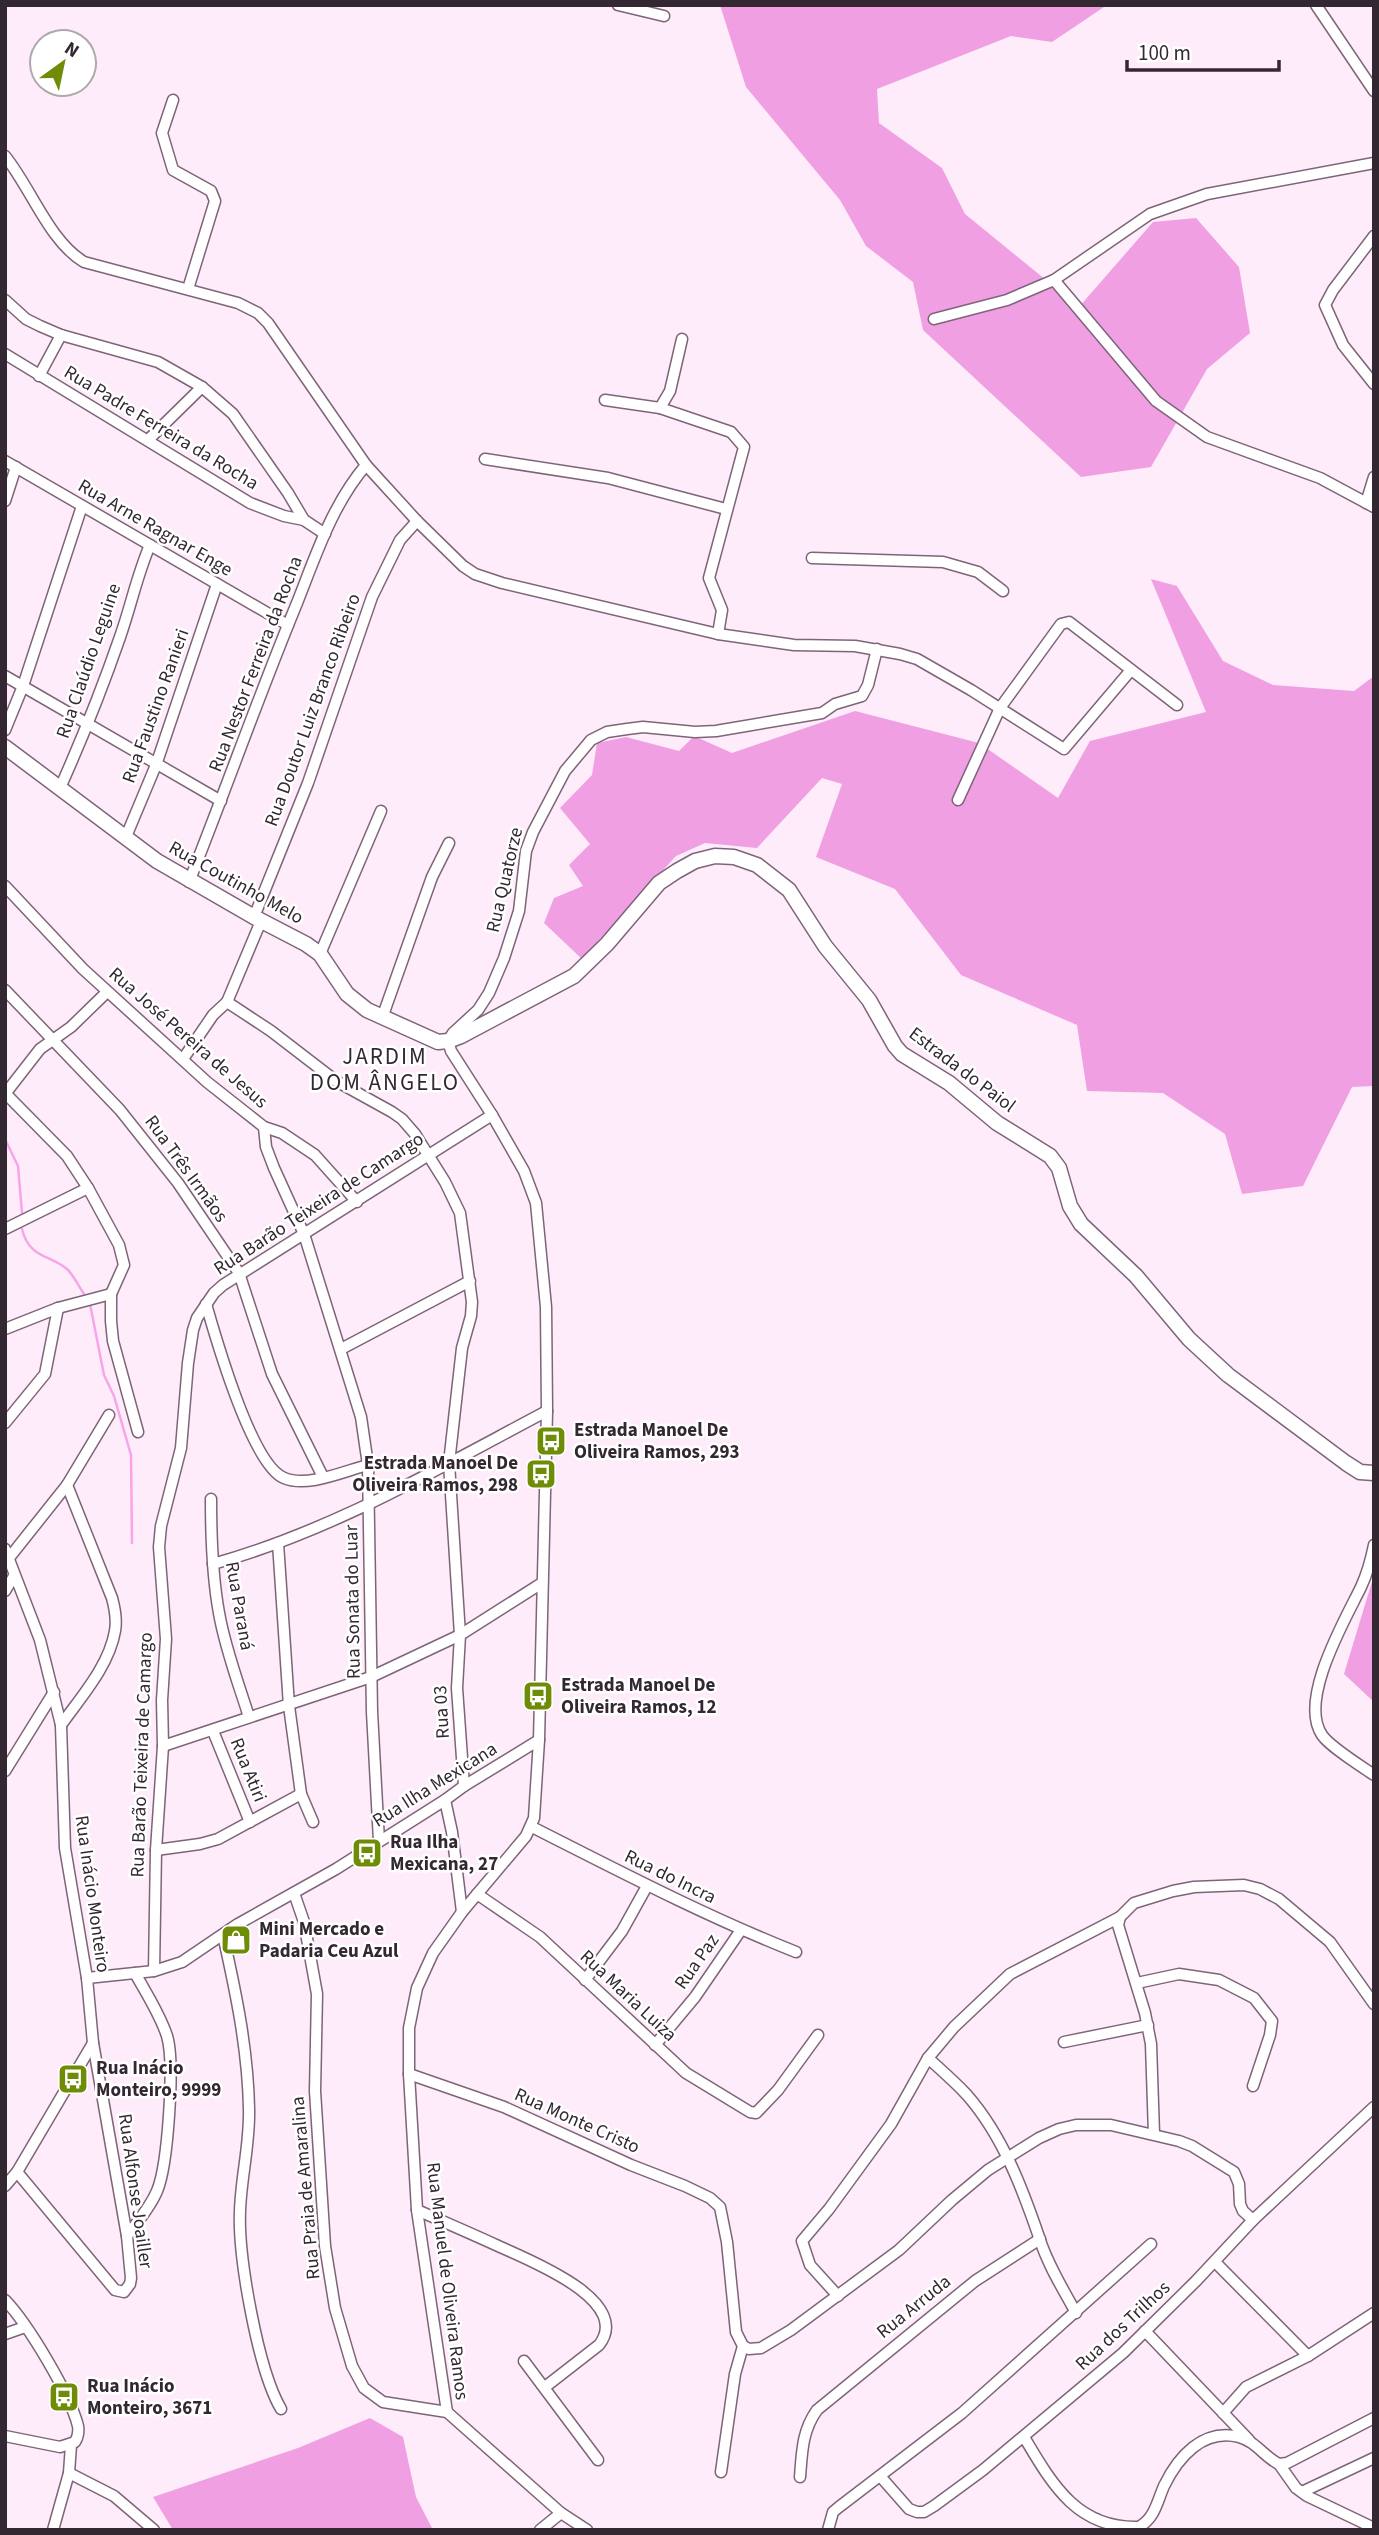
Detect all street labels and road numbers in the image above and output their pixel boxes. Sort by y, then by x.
street label: Rua Padre Ferreira da Rocha [59,359,263,497]
street label: Rua Arne Ragnar Enge [73,473,237,583]
street label: Rua Nestor Ferreira da Rocha [202,552,310,776]
street label: Rua Claúdio Leguine [50,580,128,742]
street label: Rua Doutor Luiz Branco Ribeiro [258,590,368,830]
street label: Rua Faustino Ranieri [116,625,196,787]
street label: Rua Quatorze [480,825,530,935]
street label: Rua Coutinho Melo [164,835,308,931]
street label: Rua José Pereira de Jesus [102,961,274,1115]
street label: Estrada do Paiol [903,1021,1021,1119]
street label: Rua Três Irmãos [138,1110,234,1228]
street label: Rua Barão Teixeira de Camargo [209,1126,429,1282]
street label: Rua Sonata do Luar [338,1524,368,1679]
street label: Rua Paraná [218,1559,260,1653]
street label: Rua Barão Teixeira de Camargo [124,1632,160,1878]
street label: Rua 03 [427,1685,457,1739]
street label: Rua Atiri [223,1734,273,1806]
street label: Rua Ilha Mexicana [367,1736,503,1834]
street label: Rua Inácio Monteiro [68,1814,116,1974]
street label: Rua do Incra [620,1843,720,1911]
street label: Rua Paz [668,1929,726,1995]
street label: Rua Maria Luiza [574,1944,682,2048]
street label: Rua Monte Cristo [510,2081,644,2161]
street label: Rua Praia de Amaralina [285,2095,327,2281]
street label: Rua Alfonse Joailler [111,2112,159,2271]
street label: Rua Manuel de Oliveira Ramos [419,2161,475,2401]
street label: Rua Arruda [871,2269,957,2345]
street label: Rua dos Trilhos [1070,2275,1176,2377]

